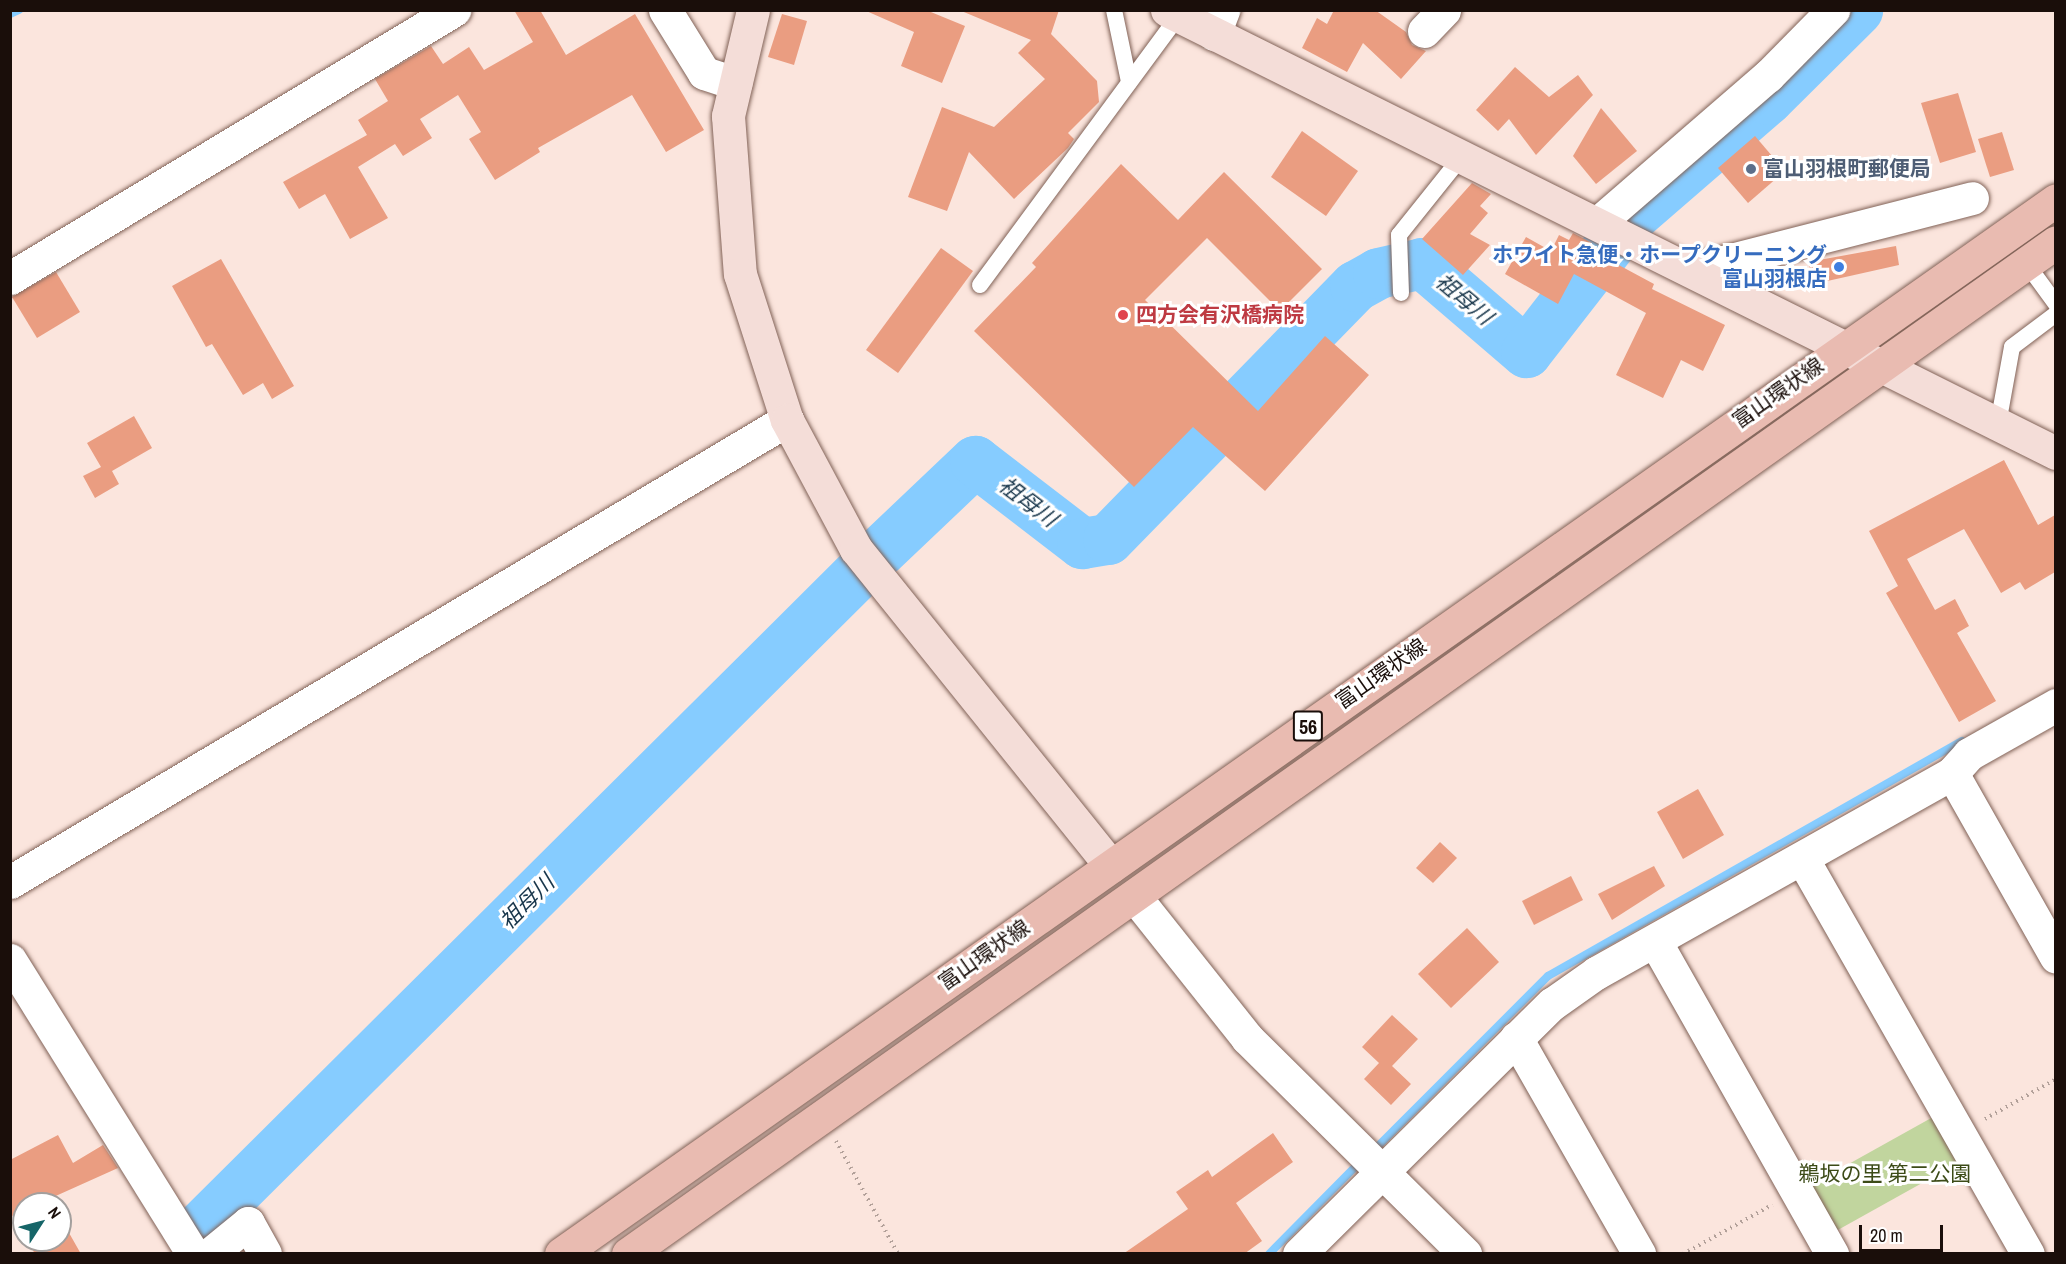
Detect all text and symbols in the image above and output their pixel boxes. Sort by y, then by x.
place label: 富山羽根町郵便局 [1763,156,1931,182]
marker: 富山羽根町郵便局 [1744,162,1758,176]
place label: ホワイト急便・ホープクリーニング 富山羽根店 [1491,242,1827,292]
marker: ホワイト急便・ホープクリーニング 富山羽根店 [1832,260,1846,274]
water label: 祖母川 [1430,268,1498,330]
place label: 四方会有沢橋病院 [1136,302,1304,328]
marker: 四方会有沢橋病院 [1114,306,1132,324]
street label: 富山環状線 [1728,353,1828,433]
water label: 祖母川 [994,472,1062,532]
street label: 富山環状線 [1331,634,1431,714]
road number: 56 [1292,709,1324,743]
water label: 祖母川 [494,869,560,935]
street label: 富山環状線 [934,915,1034,995]
park label: 鵜坂の里 第二公園 [1799,1161,1971,1187]
north arrow [12,1192,72,1252]
text: N [43,1202,67,1223]
scale bar [1862,1213,1946,1251]
text: 20 m [1870,1223,1903,1248]

